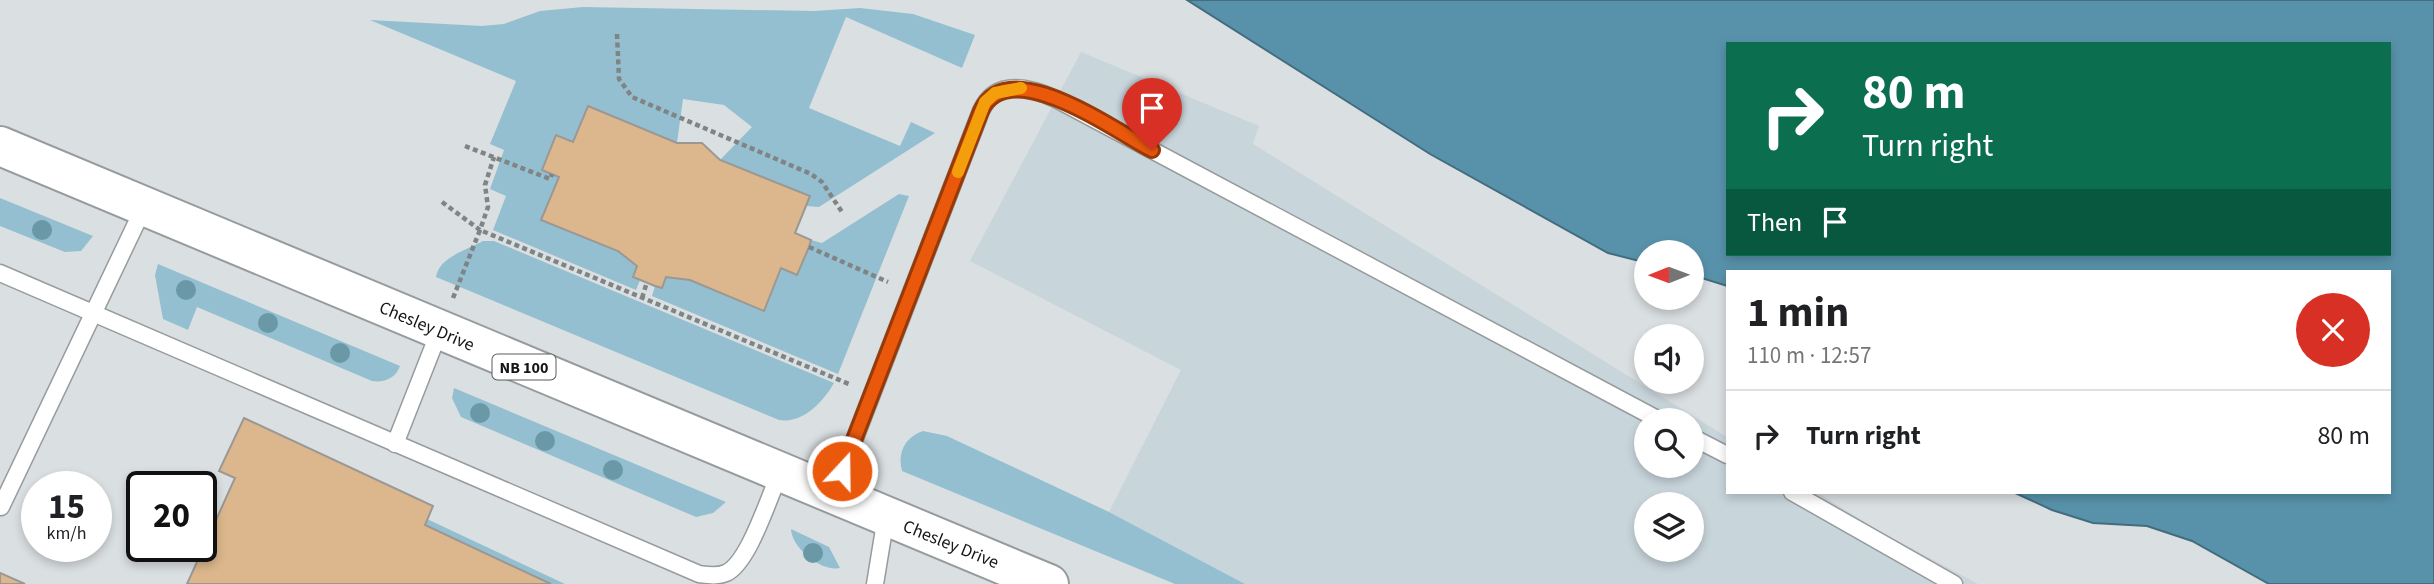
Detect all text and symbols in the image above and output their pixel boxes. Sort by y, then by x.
text: 80 m [1862,58,1966,128]
icon: right [1747,70,1838,161]
pin [1122,78,1182,150]
icon: arrive [1133,89,1171,127]
text: Turn right [1862,123,1993,169]
icon: arrive [1816,203,1854,241]
text: Then [1747,204,1802,241]
north arrow [1634,240,1704,310]
map controls [1634,240,1704,562]
text: 1 min [1747,283,1849,343]
button: close [2296,293,2370,367]
street label: Chesley Drive [375,295,478,358]
button: sound [1634,324,1704,394]
text: 110 m · 12:57 [1747,339,1871,372]
road number: NB 100 [492,354,556,380]
button: search [1634,408,1704,478]
icon: right [1747,417,1785,455]
text: Turn right [1806,417,1921,454]
text: 80 m [2317,417,2370,454]
position arrow [805,434,879,508]
speed limit sign: 20 [126,471,217,562]
text: 15 [48,482,85,532]
button: layers [1634,492,1704,562]
street label: Chesley Drive [899,514,1002,575]
text: km/h [47,521,86,546]

